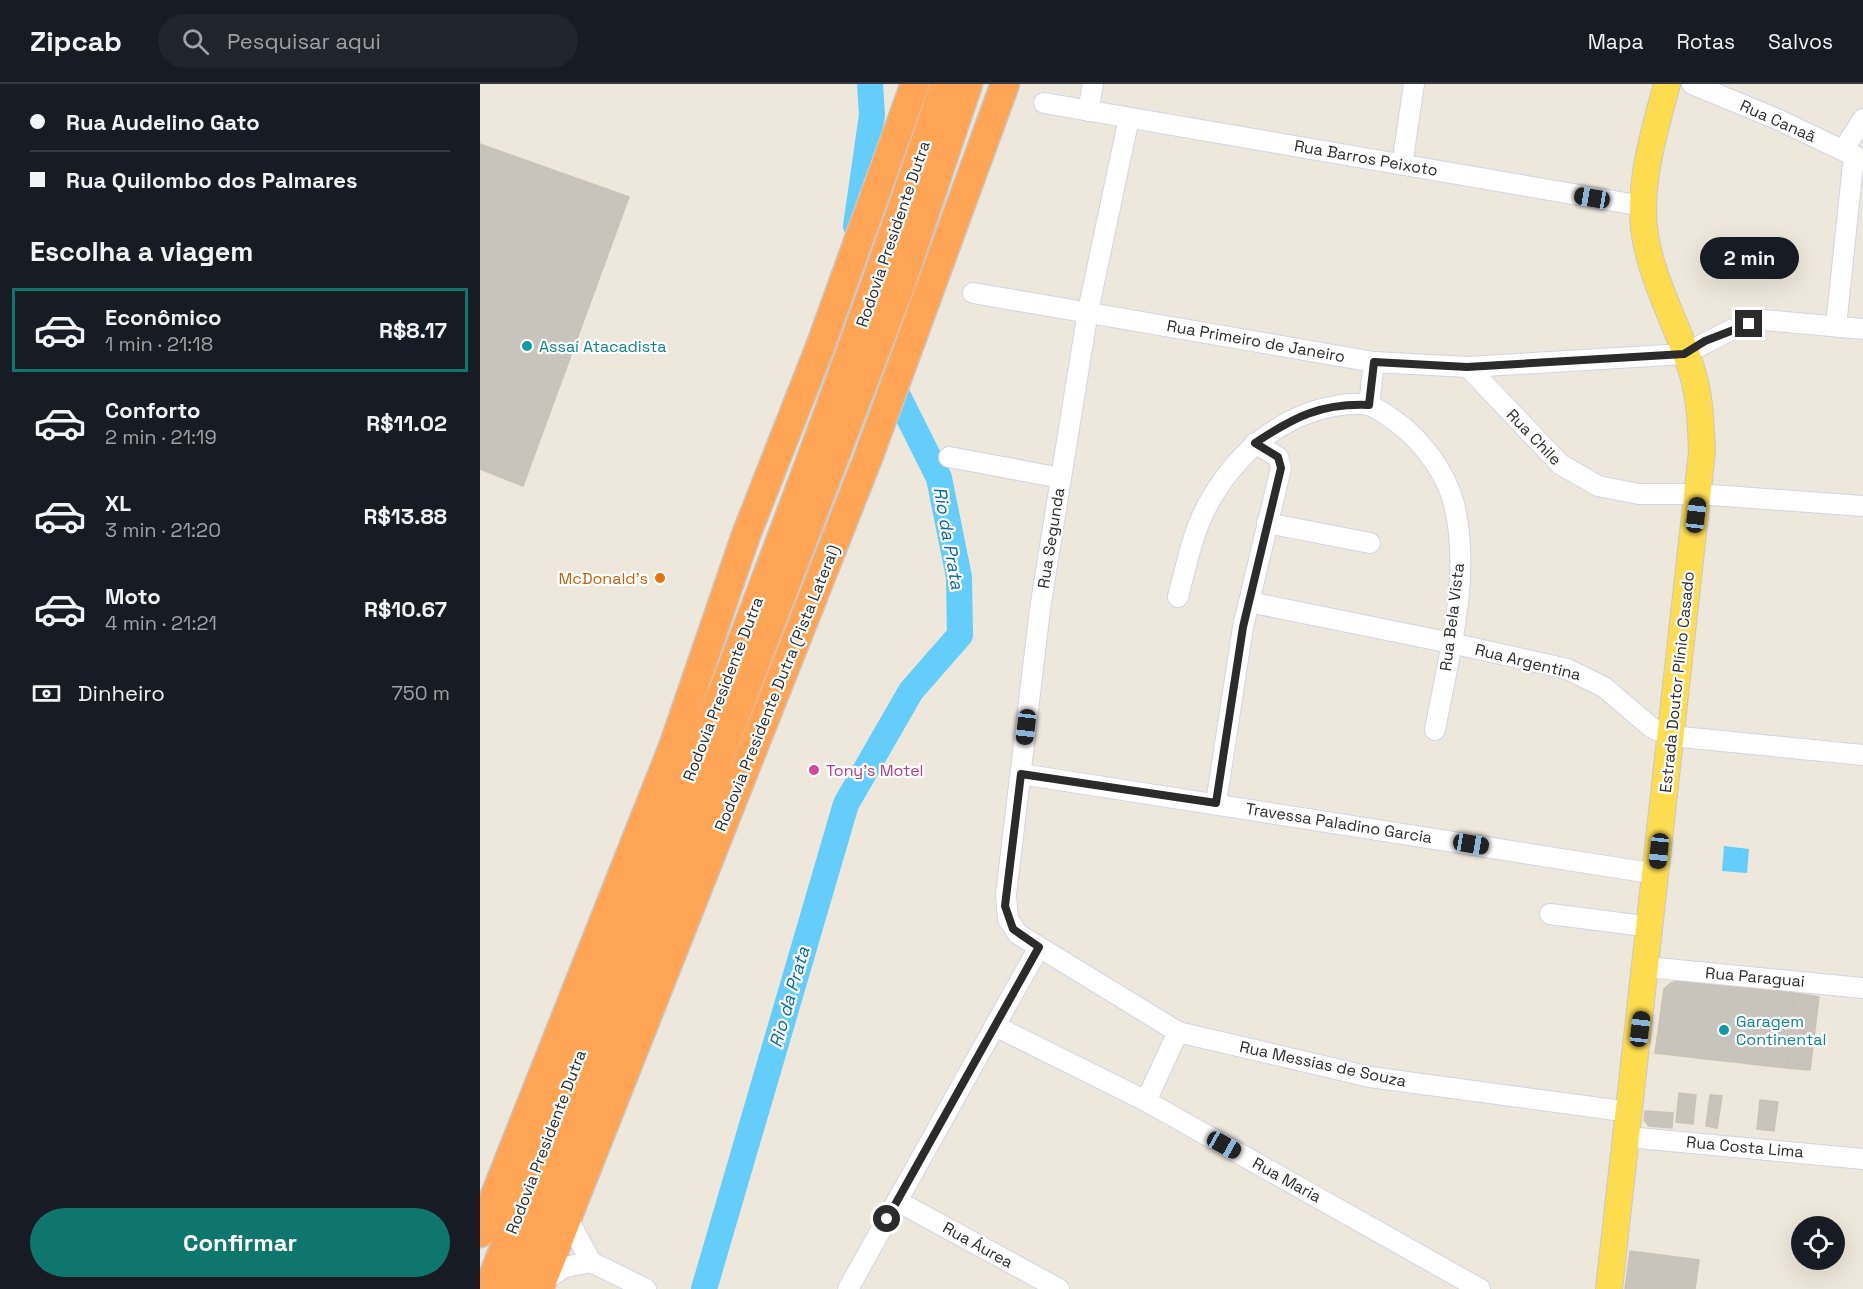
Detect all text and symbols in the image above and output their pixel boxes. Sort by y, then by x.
search box [158,14,578,68]
text: Zipcab [30,23,122,59]
icon: search [179,25,212,58]
text: Pesquisar aqui [227,27,381,55]
text: Mapa [1588,28,1643,55]
text: Rotas [1676,28,1735,55]
text: Salvos [1768,28,1833,55]
street label: Rua Canaã [1737,95,1819,147]
text: Rua Audelino Gato [66,108,260,136]
street label: Rua Barros Peixoto [1293,135,1439,181]
street label: Rodovia Presidente Dutra [851,138,935,330]
text: Rua Quilombo dos Palmares [66,166,358,194]
car [1573,186,1611,210]
text: Escolha a viagem [30,234,253,269]
callout: 2 min [1700,237,1798,279]
text: 2 min [1724,245,1775,271]
icon: car [33,303,87,357]
text: Econômico [105,303,222,331]
route end [1735,310,1762,337]
street label: Rua Primeiro de Janeiro [1165,315,1347,367]
text: R$8.17 [379,316,447,344]
text: 1 min · 21:18 [105,331,213,357]
place label: Assaí Atacadista [539,336,667,357]
marker: Assaí Atacadista [520,339,534,353]
icon: car [33,396,87,450]
text: Conforto [105,396,200,424]
street label: Rua Chile [1502,404,1566,470]
text: R$11.02 [366,409,447,437]
text: 2 min · 21:19 [105,424,217,450]
water label: Rio da Prata [929,485,969,592]
street label: Rua Segunda [1033,486,1069,590]
icon: car [33,489,87,543]
text: XL [105,489,131,517]
car [1685,496,1707,534]
text: R$13.88 [363,502,447,530]
text: 3 min · 21:20 [105,517,221,543]
street label: Rodovia Presidente Dutra (Pista Lateral) [711,542,843,834]
street label: Rua Bela Vista [1435,562,1469,672]
place label: McDonald's [558,568,648,589]
street label: Estrada Doutor Plínio Casado [1655,570,1699,794]
marker: McDonald's [653,571,667,585]
icon: car [33,582,87,636]
text: Moto [105,582,161,610]
street label: Rodovia Presidente Dutra [679,594,767,784]
text: R$10.67 [364,595,447,623]
text: 4 min · 21:21 [105,610,217,636]
street label: Rua Argentina [1473,639,1583,685]
icon: cash [30,677,63,710]
text: Dinheiro [78,679,165,707]
text: 750 m [392,680,450,706]
car [1015,708,1037,746]
place label: Tony's Motel [826,760,924,781]
marker: Tony's Motel [807,763,821,777]
street label: Travessa Paladino Garcia [1244,798,1434,848]
car [1452,832,1490,856]
car [1648,832,1670,870]
water label: Rio da Prata [764,943,815,1050]
street label: Rua Paraguai [1704,962,1806,992]
car [1629,1010,1651,1048]
place label: Garagem Continental [1736,1011,1826,1050]
marker: Garagem Continental [1717,1023,1731,1037]
street label: Rua Messias de Souza [1238,1036,1408,1092]
street label: Rodovia Presidente Dutra [501,1047,591,1237]
car [1204,1128,1244,1162]
street label: Rua Costa Lima [1685,1131,1805,1163]
street label: Rua Maria [1249,1153,1325,1207]
route start [873,1205,900,1232]
button: Confirmar [30,1208,450,1277]
map controls [1791,1216,1845,1270]
button: locate [1791,1216,1845,1270]
street label: Rua Áurea [939,1217,1017,1273]

